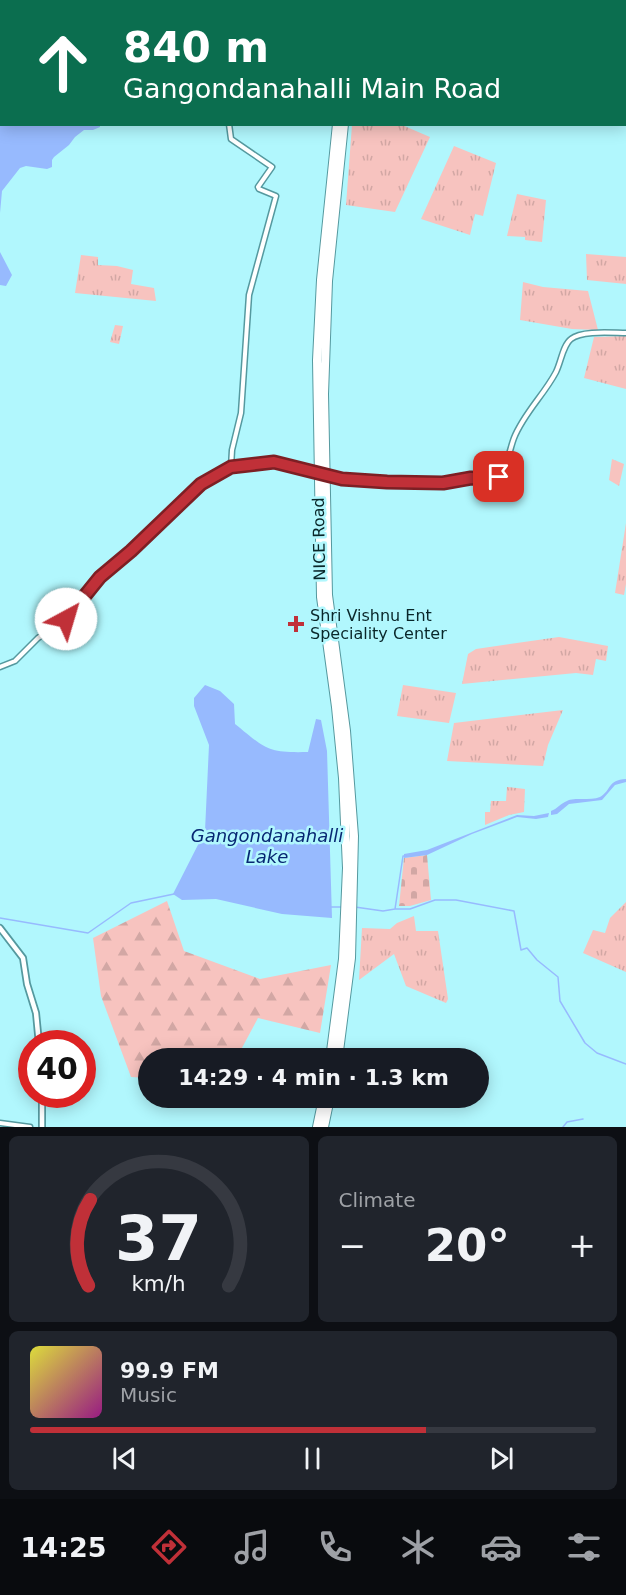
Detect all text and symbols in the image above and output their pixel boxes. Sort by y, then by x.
text: 840 m [123,23,269,72]
icon: ahead [24,24,102,102]
text: Gangondanahalli Main Road [123,73,501,104]
pin [473,451,524,502]
icon: arrive [482,460,515,493]
street label: NICE Road [309,497,329,581]
position arrow [34,587,98,651]
place label: Shri Vishnu Ent Speciality Center [310,606,447,643]
marker: Shri Vishnu Ent Speciality Center [287,615,305,633]
water label: Gangondanahalli Lake [191,825,343,867]
speed limit sign: 40 [18,1030,96,1108]
text: 14:29 · 4 min · 1.3 km [178,1065,449,1090]
text: Climate [339,1188,415,1212]
text: 37 [115,1202,202,1275]
text: 20° [425,1219,510,1272]
text: − [339,1226,366,1265]
text: + [568,1226,596,1265]
text: km/h [132,1271,186,1296]
text: 99.9 FM [120,1358,219,1383]
text: Music [120,1383,177,1407]
icon: previous [108,1442,141,1475]
icon: pause [296,1442,329,1475]
icon: next [485,1442,518,1475]
icon: directions [148,1526,190,1568]
icon: music [231,1526,273,1568]
icon: phone [314,1526,356,1568]
icon: climate [397,1526,439,1568]
icon: car [480,1526,522,1568]
icon: filters [563,1526,605,1568]
text: 14:25 [21,1532,107,1563]

